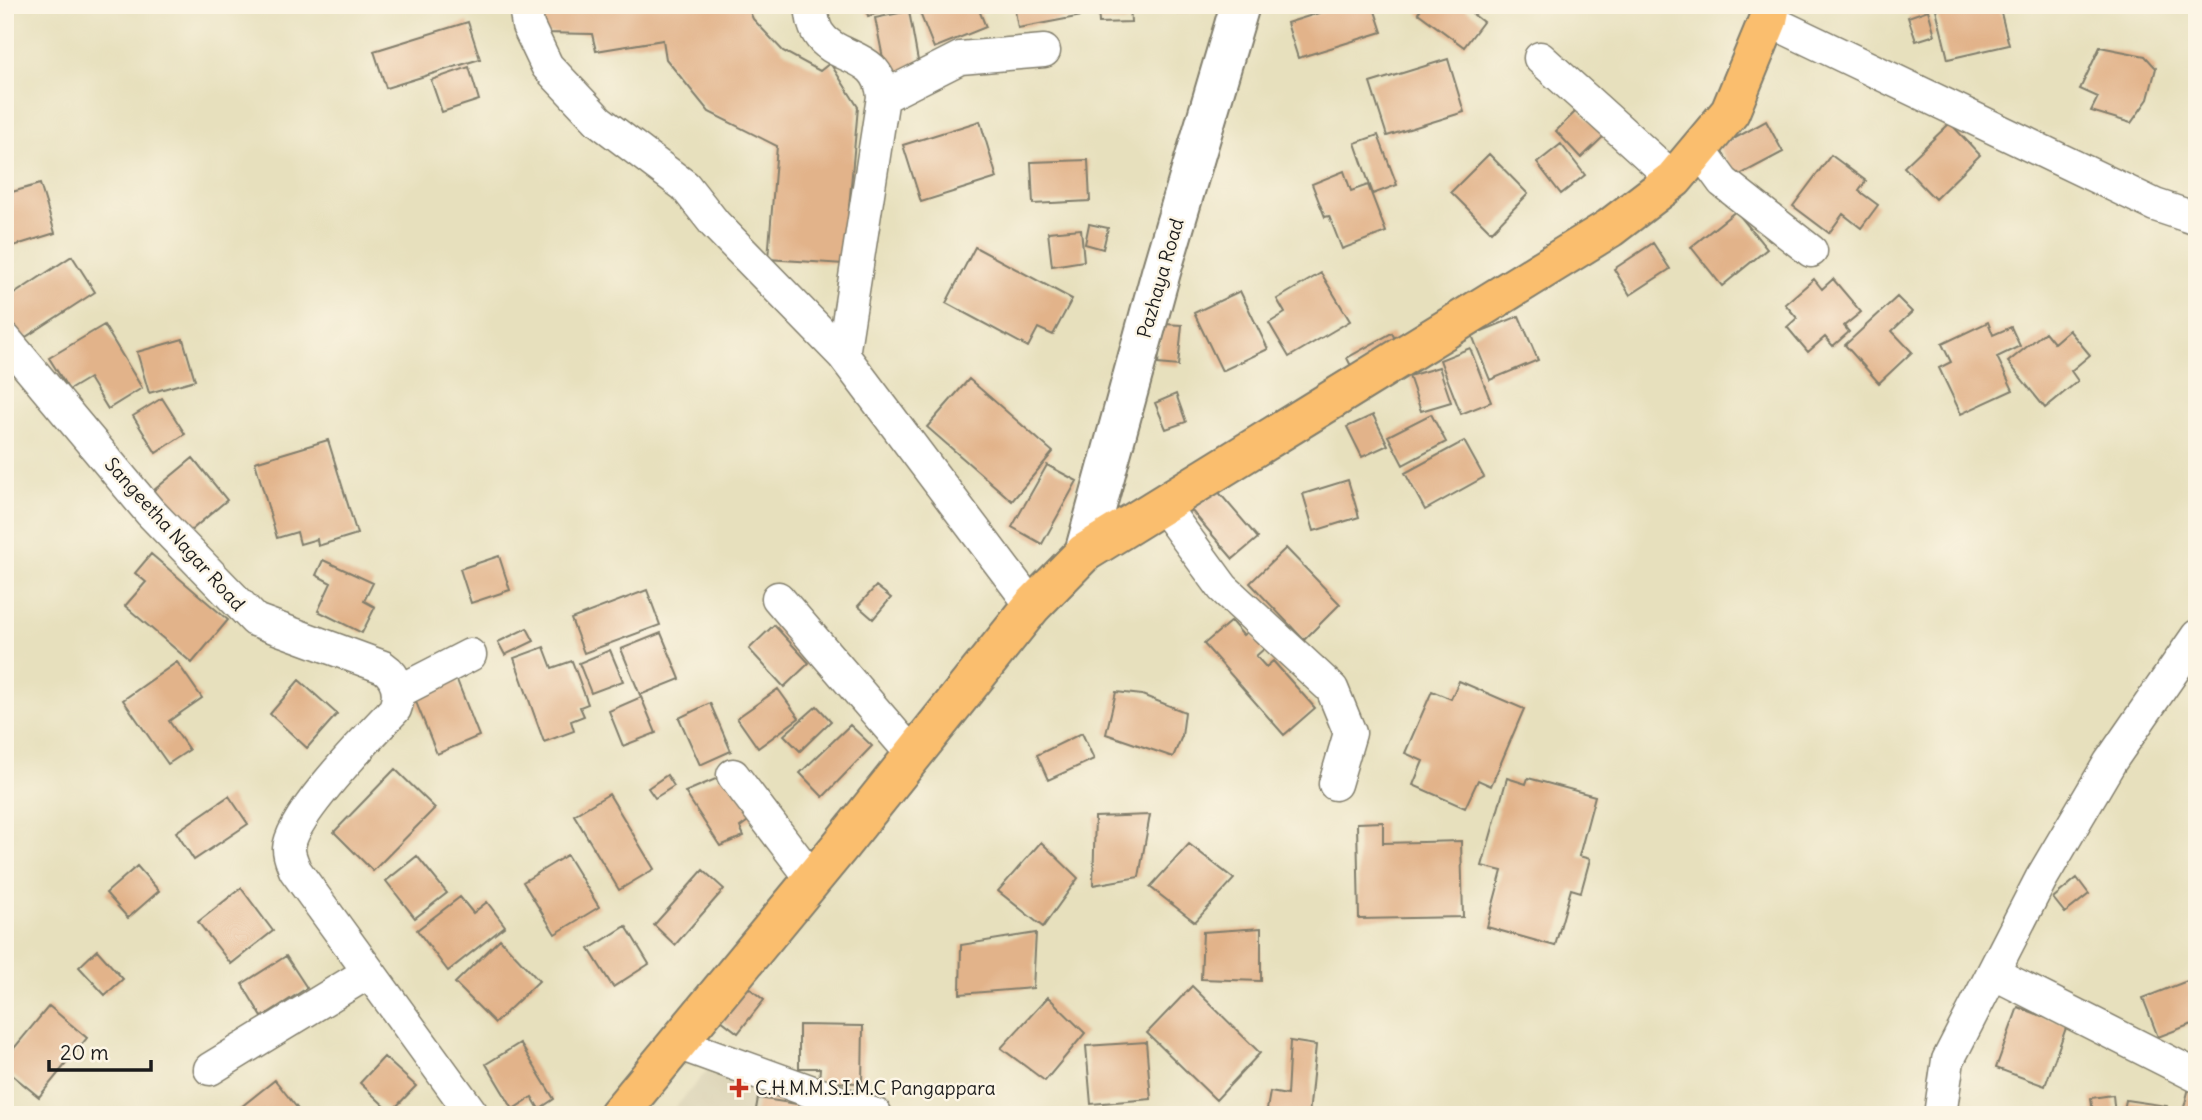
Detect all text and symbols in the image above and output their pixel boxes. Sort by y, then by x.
street label: Pazhaya Road [1131,215,1189,341]
street label: Sangeetha Nagar Road [100,452,250,616]
scale bar [49,1029,150,1073]
text: 20 m [60,1039,109,1066]
place label: C.H.M.M.S.I.M.C Pangappara [755,1076,996,1100]
marker: C.H.M.M.S.I.M.C Pangappara [729,1078,749,1098]

